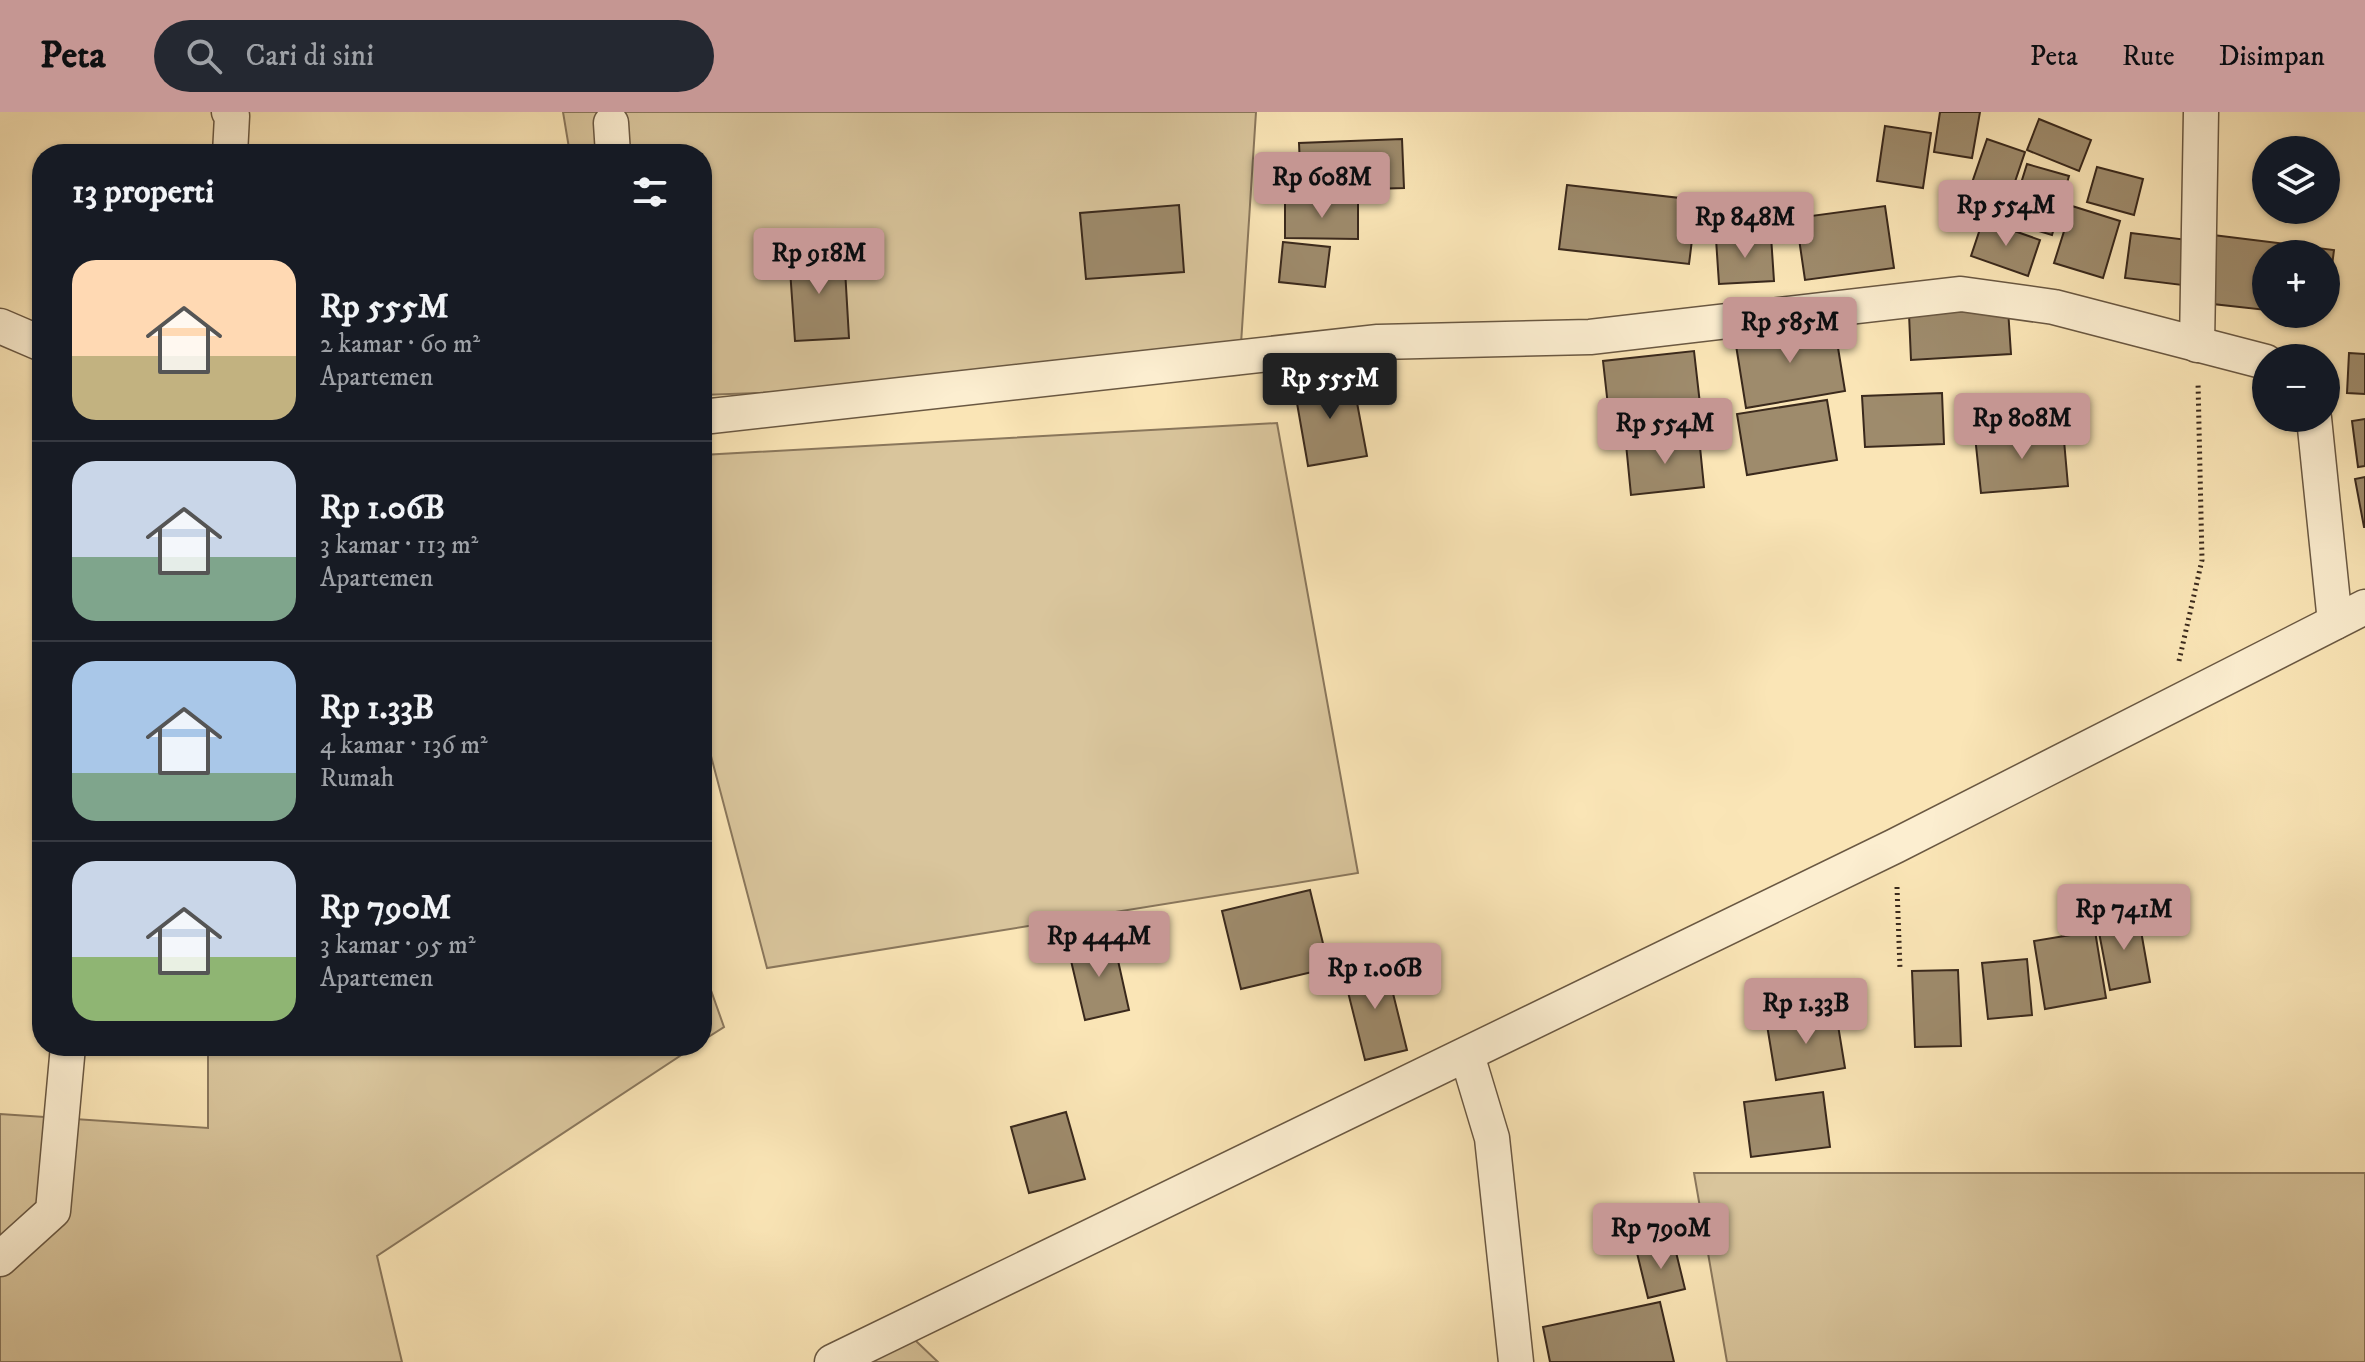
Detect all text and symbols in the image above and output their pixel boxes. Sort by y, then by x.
search box [154,20,714,92]
text: Peta [40,32,106,80]
icon: search [182,34,226,78]
text: Cari di sini [246,38,374,75]
text: Peta [2030,39,2078,74]
text: Rute [2122,39,2175,74]
text: Disimpan [2219,39,2325,74]
map controls [2252,136,2340,432]
button: layers [2252,136,2340,224]
pin: Rp 608M [1248,152,1396,220]
text: Rp 608M [1272,161,1372,194]
icon: filters [628,170,672,214]
text: 13 properti [72,171,214,213]
pin: Rp 554M [1932,180,2080,248]
text: Rp 554M [1956,189,2056,222]
pin: Rp 848M [1671,192,1819,260]
text: Rp 848M [1695,201,1795,234]
pin: Rp 918M [745,228,893,296]
text: Rp 918M [771,237,867,270]
button: + [2252,240,2340,328]
text: Rp 555M [320,286,449,328]
icon: home [136,292,232,388]
pin: Rp 585M [1716,297,1864,365]
text: Rp 585M [1741,306,1839,339]
text: 2 kamar · 60 m² [320,328,480,361]
button: − [2252,344,2340,432]
pin: Rp 555M [1256,353,1404,421]
text: Apartemen [320,361,433,394]
text: Rp 555M [1281,362,1379,395]
pin: Rp 808M [1948,393,2096,461]
pin: Rp 554M [1591,398,1739,466]
text: Rp 808M [1972,402,2072,435]
text: Rp 554M [1615,407,1715,440]
text: Rp 1.06B [320,487,445,529]
icon: home [136,493,232,589]
text: 3 kamar · 113 m² [320,529,478,562]
text: Apartemen [320,562,433,595]
text: Rp 1.33B [320,687,434,729]
icon: home [136,693,232,789]
text: 4 kamar · 136 m² [320,729,488,762]
text: Rumah [320,762,394,795]
pin: Rp 741M [2050,884,2198,952]
text: Rp 790M [320,887,451,929]
icon: home [136,893,232,989]
text: Rp 741M [2075,893,2173,926]
pin: Rp 444M [1025,911,1173,979]
text: Rp 444M [1047,920,1151,953]
text: 3 kamar · 95 m² [320,929,476,962]
pin: Rp 1.06B [1292,943,1458,1011]
text: Rp 1.06B [1327,952,1423,985]
text: Apartemen [320,962,433,995]
pin: Rp 1.33B [1723,978,1889,1046]
text: Rp 1.33B [1762,987,1850,1020]
pin: Rp 790M [1587,1203,1735,1271]
text: Rp 790M [1611,1212,1711,1245]

